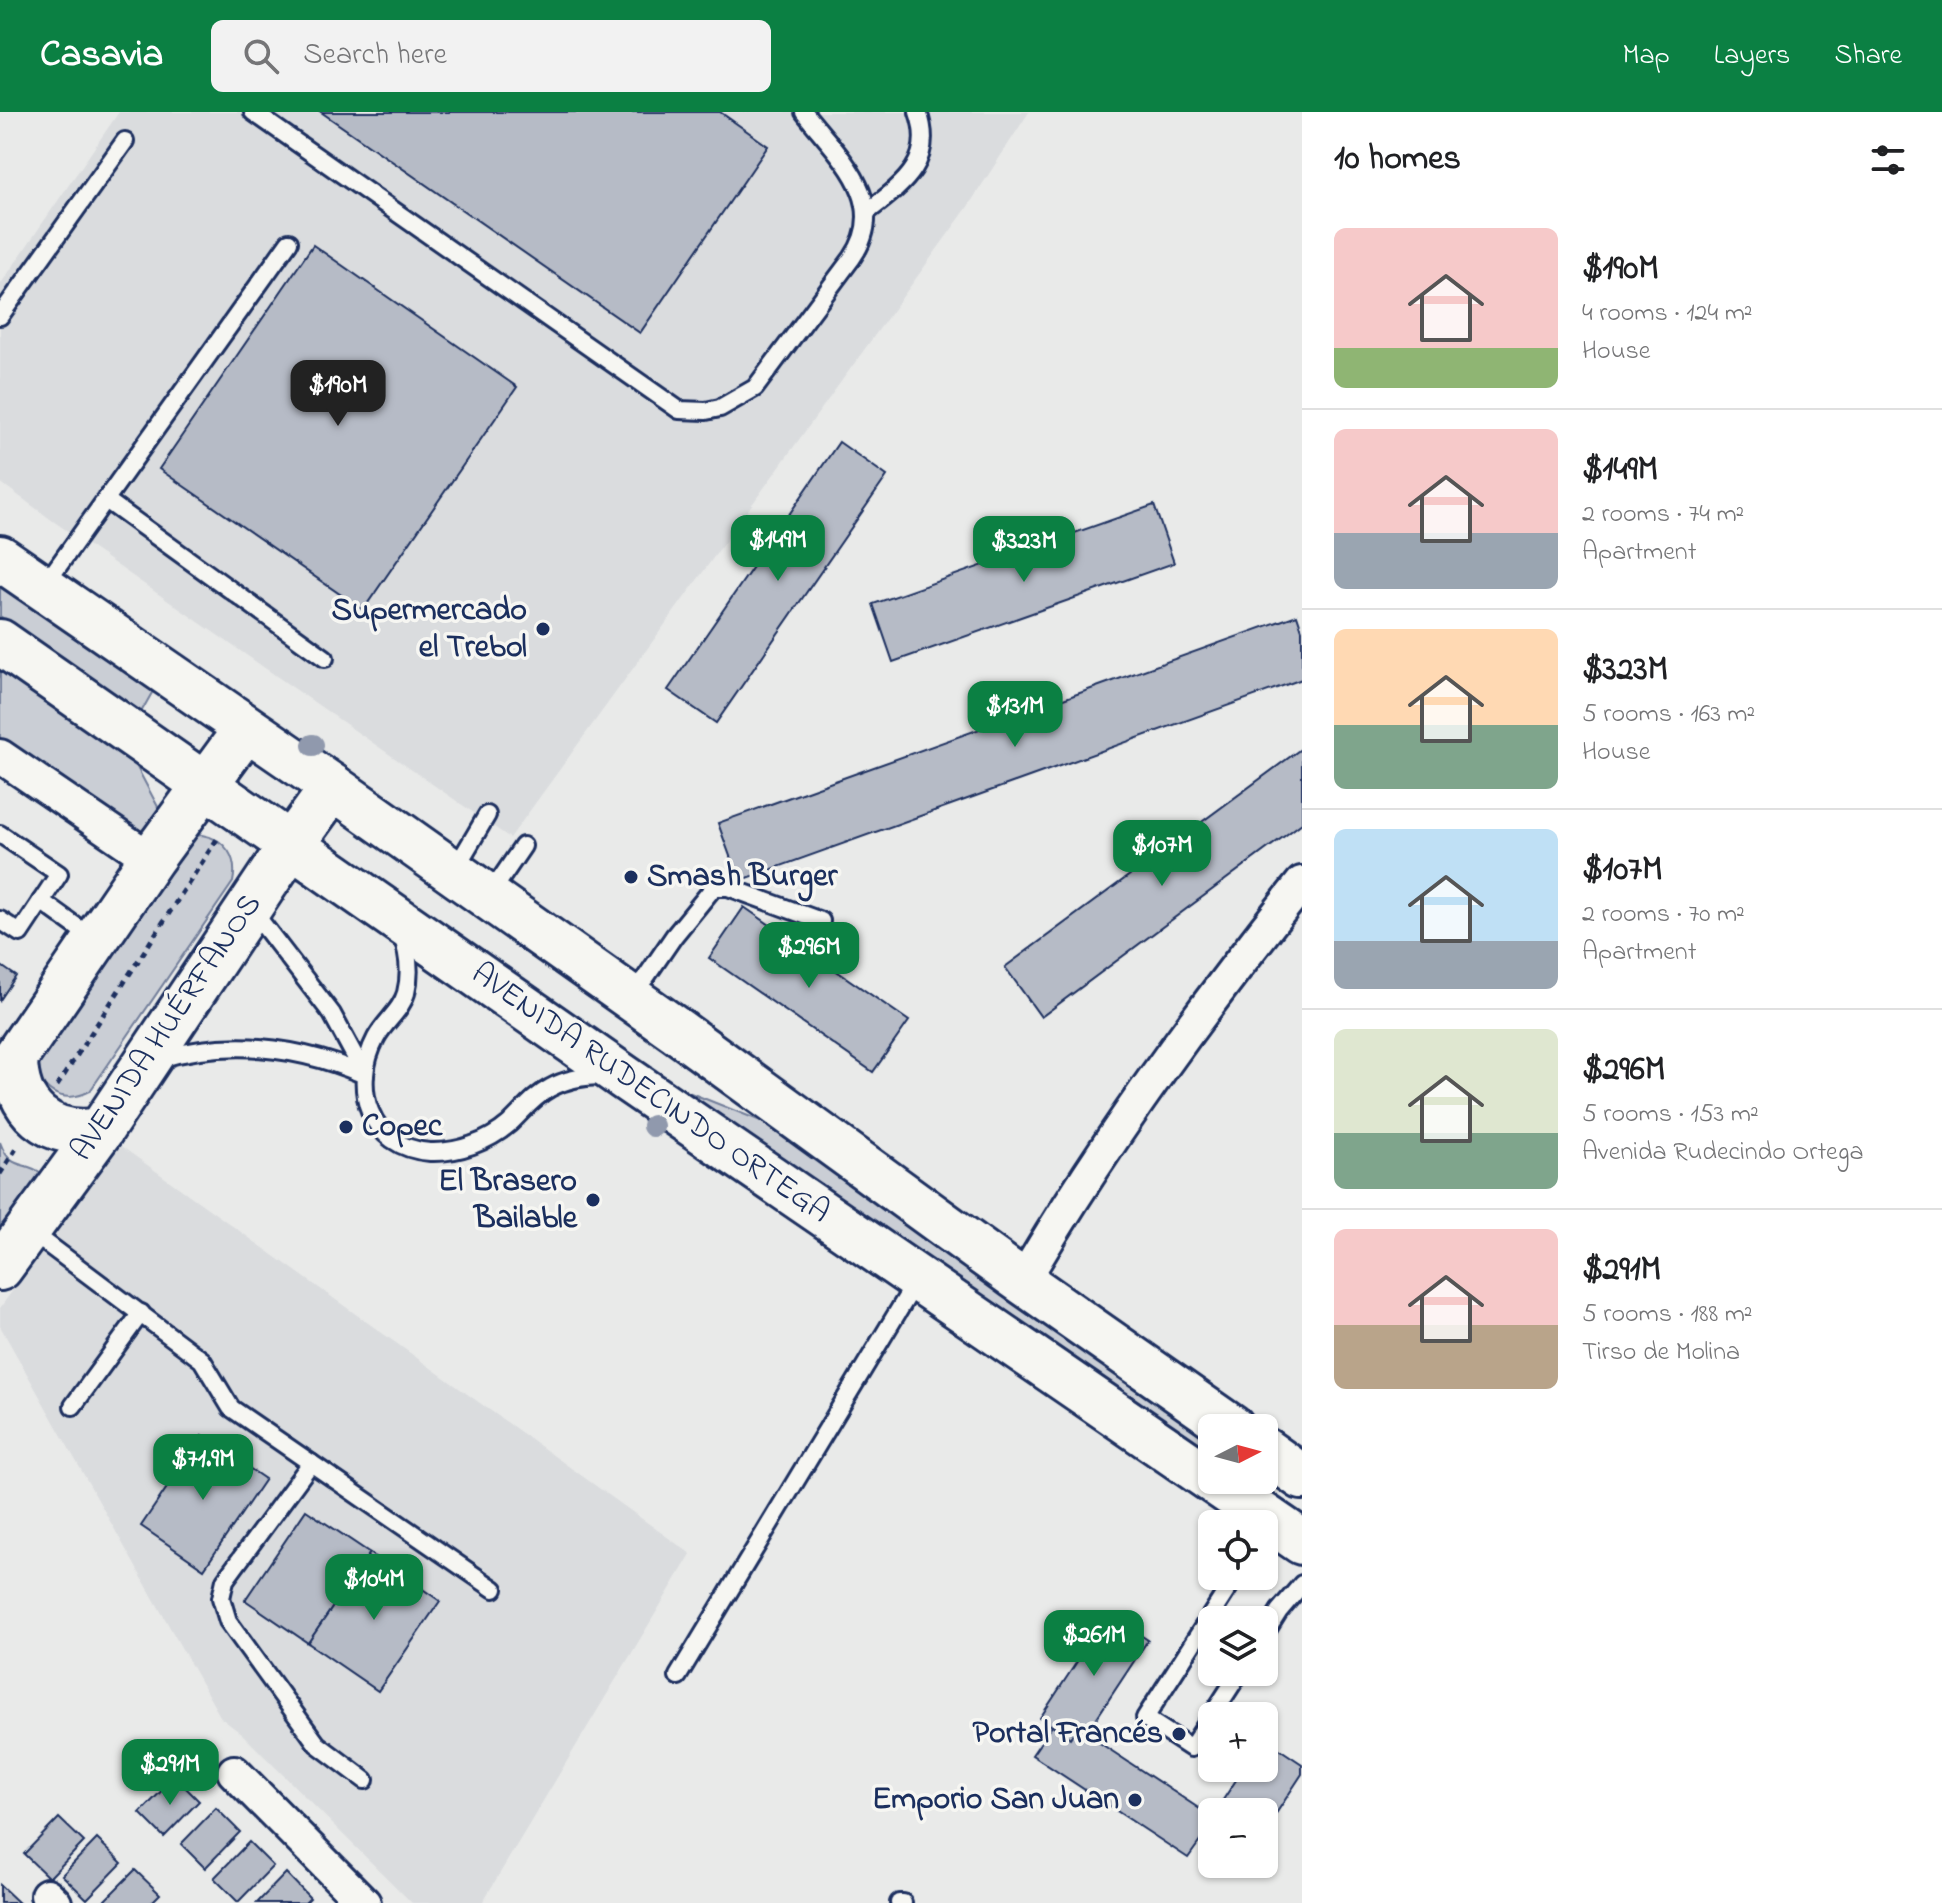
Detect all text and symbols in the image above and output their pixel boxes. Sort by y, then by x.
search box [211,20,771,92]
text: Casavia [40,28,163,84]
icon: search [239,34,283,78]
text: Search here [303,34,447,78]
text: Map [1622,36,1670,77]
text: Layers [1714,36,1790,77]
text: Share [1834,36,1902,77]
text: 10 homes [1334,135,1461,185]
icon: filters [1866,138,1910,182]
text: $190M [1582,245,1659,295]
icon: home [1398,260,1494,356]
text: 4 rooms · 124 m² [1582,295,1753,333]
text: House [1582,333,1650,371]
pin: $190M [282,360,394,428]
text: $190M [309,367,367,405]
text: $149M [1582,446,1658,496]
icon: home [1398,461,1494,557]
text: 2 rooms · 74 m² [1582,496,1744,534]
pin: $149M [722,515,834,583]
pin: $323M [968,516,1080,584]
text: $149M [749,522,807,560]
text: $323M [991,523,1057,561]
text: Apartment [1582,534,1696,572]
place label: Supermercado el Trebol [331,588,527,672]
marker: Supermercado el Trebol [534,620,552,638]
text: $323M [1582,646,1668,696]
icon: home [1398,661,1494,757]
pin: $131M [959,681,1071,749]
text: $131M [986,688,1044,726]
text: 5 rooms · 163 m² [1582,696,1755,734]
text: House [1582,734,1650,772]
pin: $107M [1106,820,1218,888]
text: $107M [1131,827,1193,865]
text: $107M [1582,846,1663,896]
place label: Smash Burger [647,854,839,902]
icon: home [1398,861,1494,957]
marker: Smash Burger [622,868,640,886]
street label: AVENIDA HUÉRFANOS [60,885,274,1171]
text: 2 rooms · 70 m² [1582,896,1745,934]
pin: $296M [753,922,865,990]
text: $296M [777,929,841,967]
text: Apartment [1582,934,1696,972]
street label: AVENIDA RUDECINDO ORTEGA [461,952,839,1236]
text: $296M [1582,1046,1665,1096]
icon: home [1398,1061,1494,1157]
text: 5 rooms · 153 m² [1582,1096,1759,1134]
place label: Copec [362,1104,443,1151]
marker: Copec [337,1118,355,1136]
text: Avenida Rudecindo Ortega [1582,1134,1864,1172]
place label: El Brasero Bailable [438,1159,579,1243]
marker: El Brasero Bailable [584,1191,602,1209]
text: $291M [1582,1246,1661,1296]
icon: home [1398,1261,1494,1357]
text: 5 rooms · 188 m² [1582,1296,1753,1334]
text: Tirso de Molina [1582,1334,1740,1372]
north arrow [1198,1414,1278,1494]
map controls [1198,1414,1278,1878]
pin: $71.9M [138,1434,268,1502]
text: $71.9M [171,1441,235,1479]
button: locate [1198,1510,1278,1590]
pin: $104M [318,1554,430,1622]
text: $104M [343,1561,405,1599]
button: layers [1198,1606,1278,1686]
pin: $261M [1038,1610,1150,1678]
text: $261M [1062,1617,1126,1655]
button: + [1198,1702,1278,1782]
place label: Portal Francés [972,1711,1163,1758]
marker: Portal Francés [1170,1725,1188,1743]
pin: $291M [114,1739,226,1807]
text: $291M [140,1746,200,1784]
place label: Emporio San Juan [872,1777,1119,1824]
marker: Emporio San Juan [1126,1791,1144,1809]
button: − [1198,1798,1278,1878]

